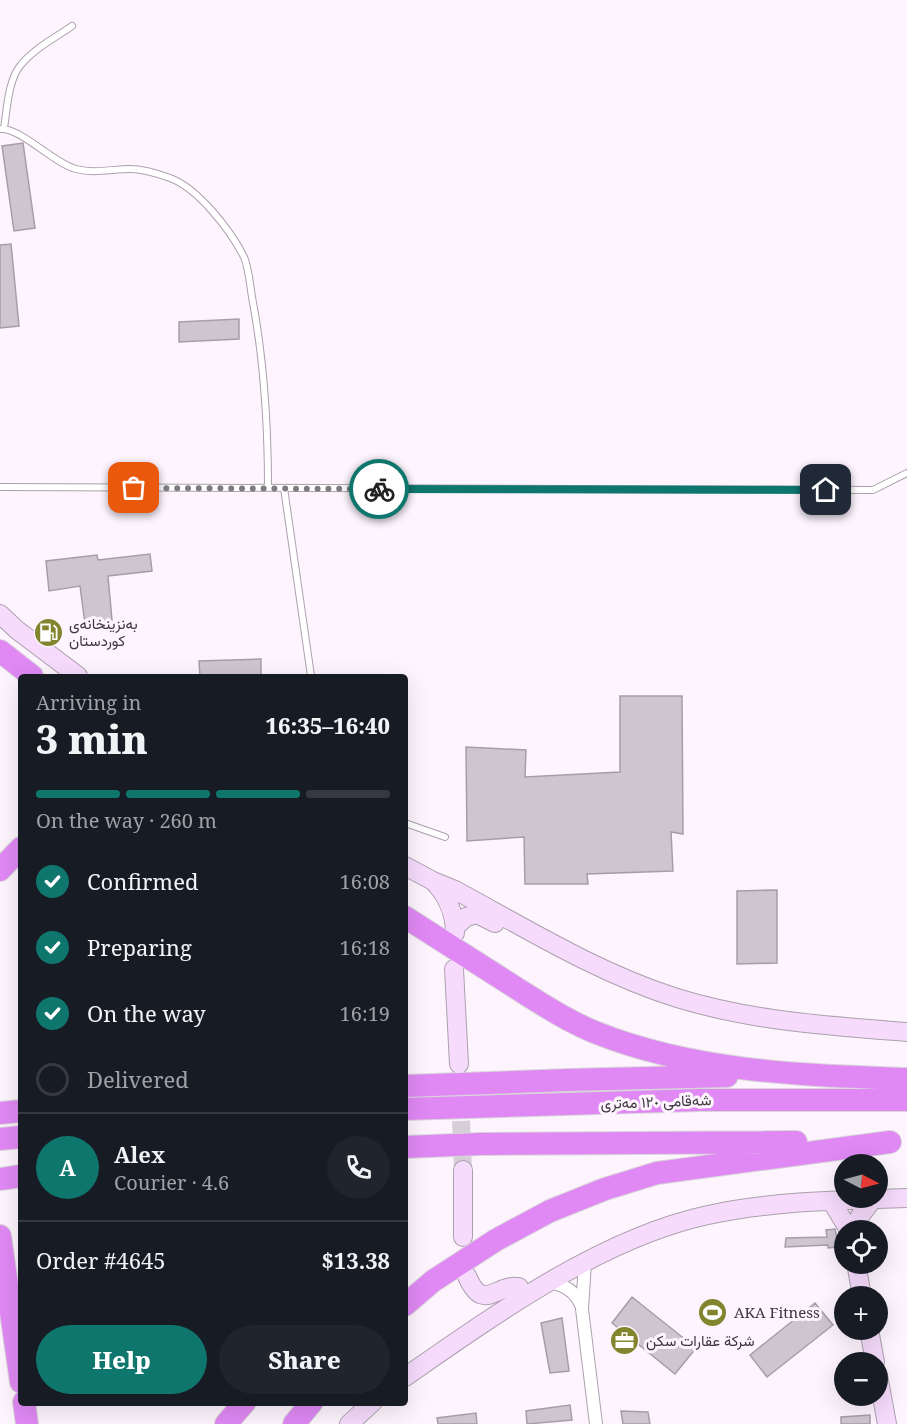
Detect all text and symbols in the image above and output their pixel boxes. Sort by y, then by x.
courier [349,459,409,519]
pin [108,462,159,513]
pin [800,464,851,515]
icon: bag [117,471,150,504]
icon: bike [363,473,396,506]
icon: home [809,473,842,506]
place label: بەنزینخانەی کوردستان [69,613,138,650]
fuel station icon: بەنزینخانەی کوردستان [32,616,64,648]
text: Arriving in [36,689,141,716]
text: 16:35–16:40 [266,710,390,740]
text: 3 min [36,712,148,765]
text: On the way · 260 m [36,807,217,834]
icon: check [36,865,69,898]
text: Confirmed [87,866,198,896]
text: 16:08 [340,868,390,895]
icon: check [36,931,69,964]
text: Preparing [87,932,192,962]
text: 16:18 [340,934,390,961]
icon: check [36,997,69,1030]
text: On the way [87,998,206,1028]
text: 16:19 [340,1000,390,1027]
text: Delivered [87,1064,189,1094]
street label: شەقامی ١٢٠ مەتری [600,1089,712,1114]
button: phone [327,1136,390,1199]
text: Alex [114,1139,165,1169]
text: A [59,1152,76,1182]
north arrow [834,1154,888,1208]
map controls [834,1154,888,1406]
text: Courier · 4.6 [114,1169,229,1196]
button: locate [834,1220,888,1274]
text: Order #4645 [36,1245,166,1275]
text: $13.38 [321,1245,390,1275]
button: + [834,1286,888,1340]
sports icon: AKA Fitness [697,1296,729,1328]
place label: AKA Fitness [734,1302,820,1322]
office icon: شركة عقارات سكن [609,1324,641,1356]
button: Help [36,1325,207,1394]
button: Share [219,1325,390,1394]
place label: شركة عقارات سكن [646,1330,755,1351]
button: − [834,1352,888,1406]

